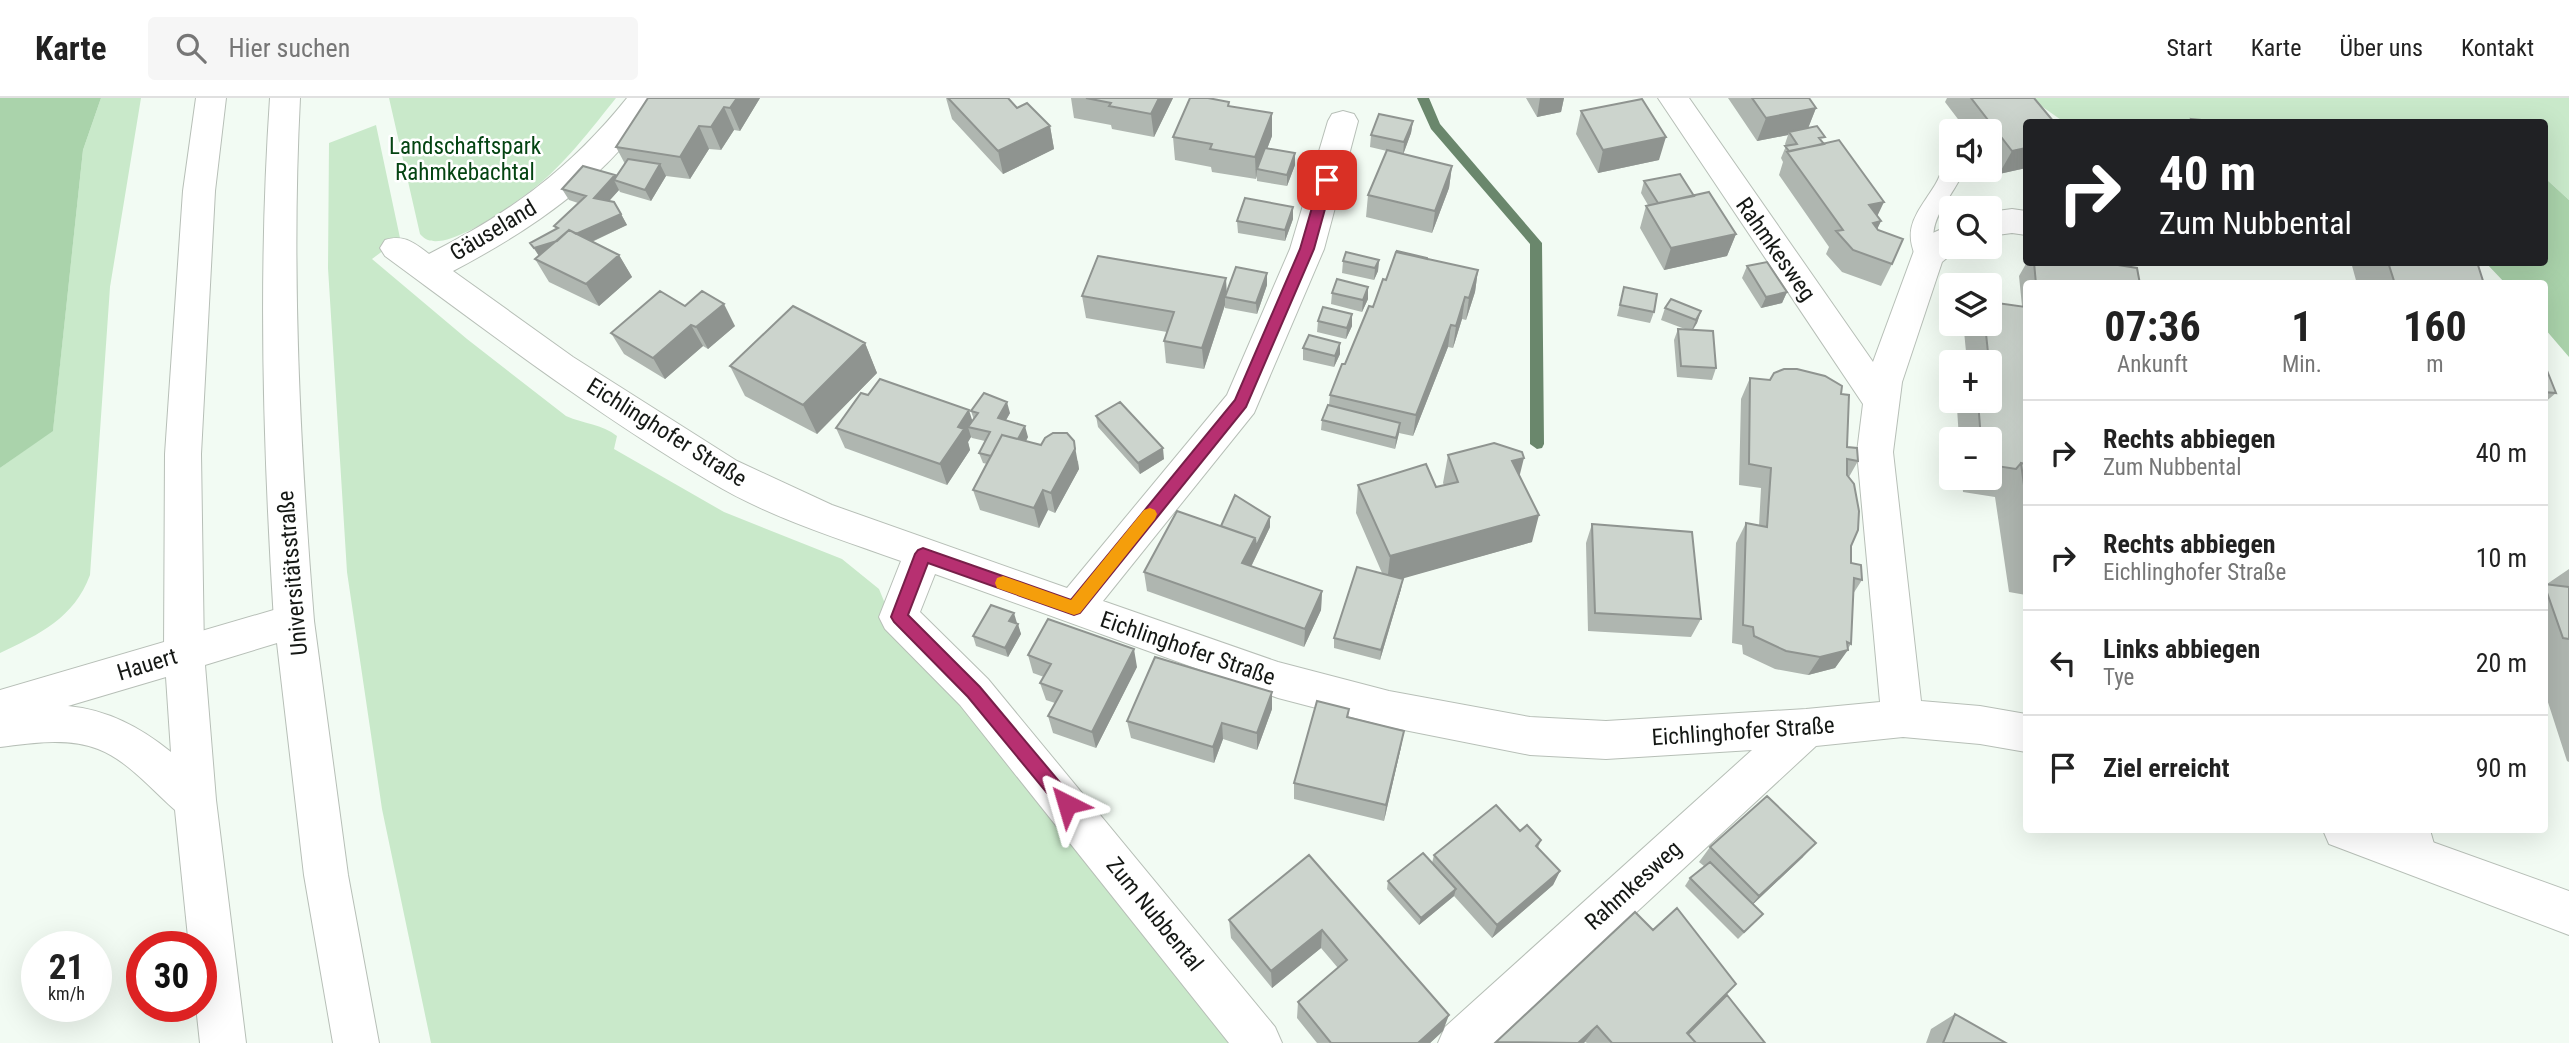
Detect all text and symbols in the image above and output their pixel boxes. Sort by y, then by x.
search box [148,17,638,80]
text: Karte [35,29,106,68]
icon: search [172,29,210,67]
text: Hier suchen [228,33,350,63]
text: Start [2167,34,2213,62]
text: Karte [2251,34,2301,62]
text: Über uns [2339,34,2423,62]
text: Kontakt [2461,34,2534,62]
map controls [1939,119,2002,490]
button: sound [1939,119,2002,182]
park label: Landschaftspark Rahmkebachtal [389,133,542,186]
text: 40 m [2159,145,2256,202]
icon: right [2044,147,2135,238]
pin [1297,150,1357,210]
icon: arrive [1308,161,1346,199]
street label: Rahmkesweg [1730,192,1821,306]
street label: Gäuseland [445,194,541,267]
button: search [1939,196,2002,259]
text: Zum Nubbental [2159,204,2352,242]
button: layers [1939,273,2002,336]
text: 07:36 [2104,302,2201,351]
text: 1 [2291,302,2312,351]
text: 160 [2403,302,2467,351]
button: + [1939,350,2002,413]
text: Ankunft [2117,351,2188,378]
text: Min. [2282,351,2322,378]
text: m [2426,351,2444,378]
street label: Eichlinghofer Straße [582,372,752,492]
text: Rechts abbiegen [2103,424,2276,454]
button: − [1939,427,2002,490]
icon: right [2044,434,2082,472]
text: 40 m [2476,438,2527,468]
text: Zum Nubbental [2103,454,2242,481]
street label: Universitätsstraße [272,489,313,656]
text: Rechts abbiegen [2103,529,2276,559]
icon: right [2044,539,2082,577]
text: 10 m [2476,543,2527,573]
text: Eichlinghofer Straße [2103,559,2286,586]
street label: Eichlinghofer Straße [1097,606,1279,691]
text: Links abbiegen [2103,634,2260,664]
street label: Hauert [114,643,181,686]
icon: left [2044,644,2082,682]
text: 20 m [2476,648,2527,678]
text: Tye [2103,664,2134,691]
street label: Eichlinghofer Straße [1651,712,1835,751]
icon: arrive [2044,749,2082,787]
text: Ziel erreicht [2103,753,2229,783]
text: 90 m [2476,753,2527,783]
position arrow [1030,767,1104,841]
street label: Rahmkesweg [1580,835,1687,936]
street label: Zum Nubbental [1101,852,1209,977]
speed limit sign: 30 [126,931,217,1022]
text: 21 [49,947,84,988]
text: km/h [48,983,85,1004]

